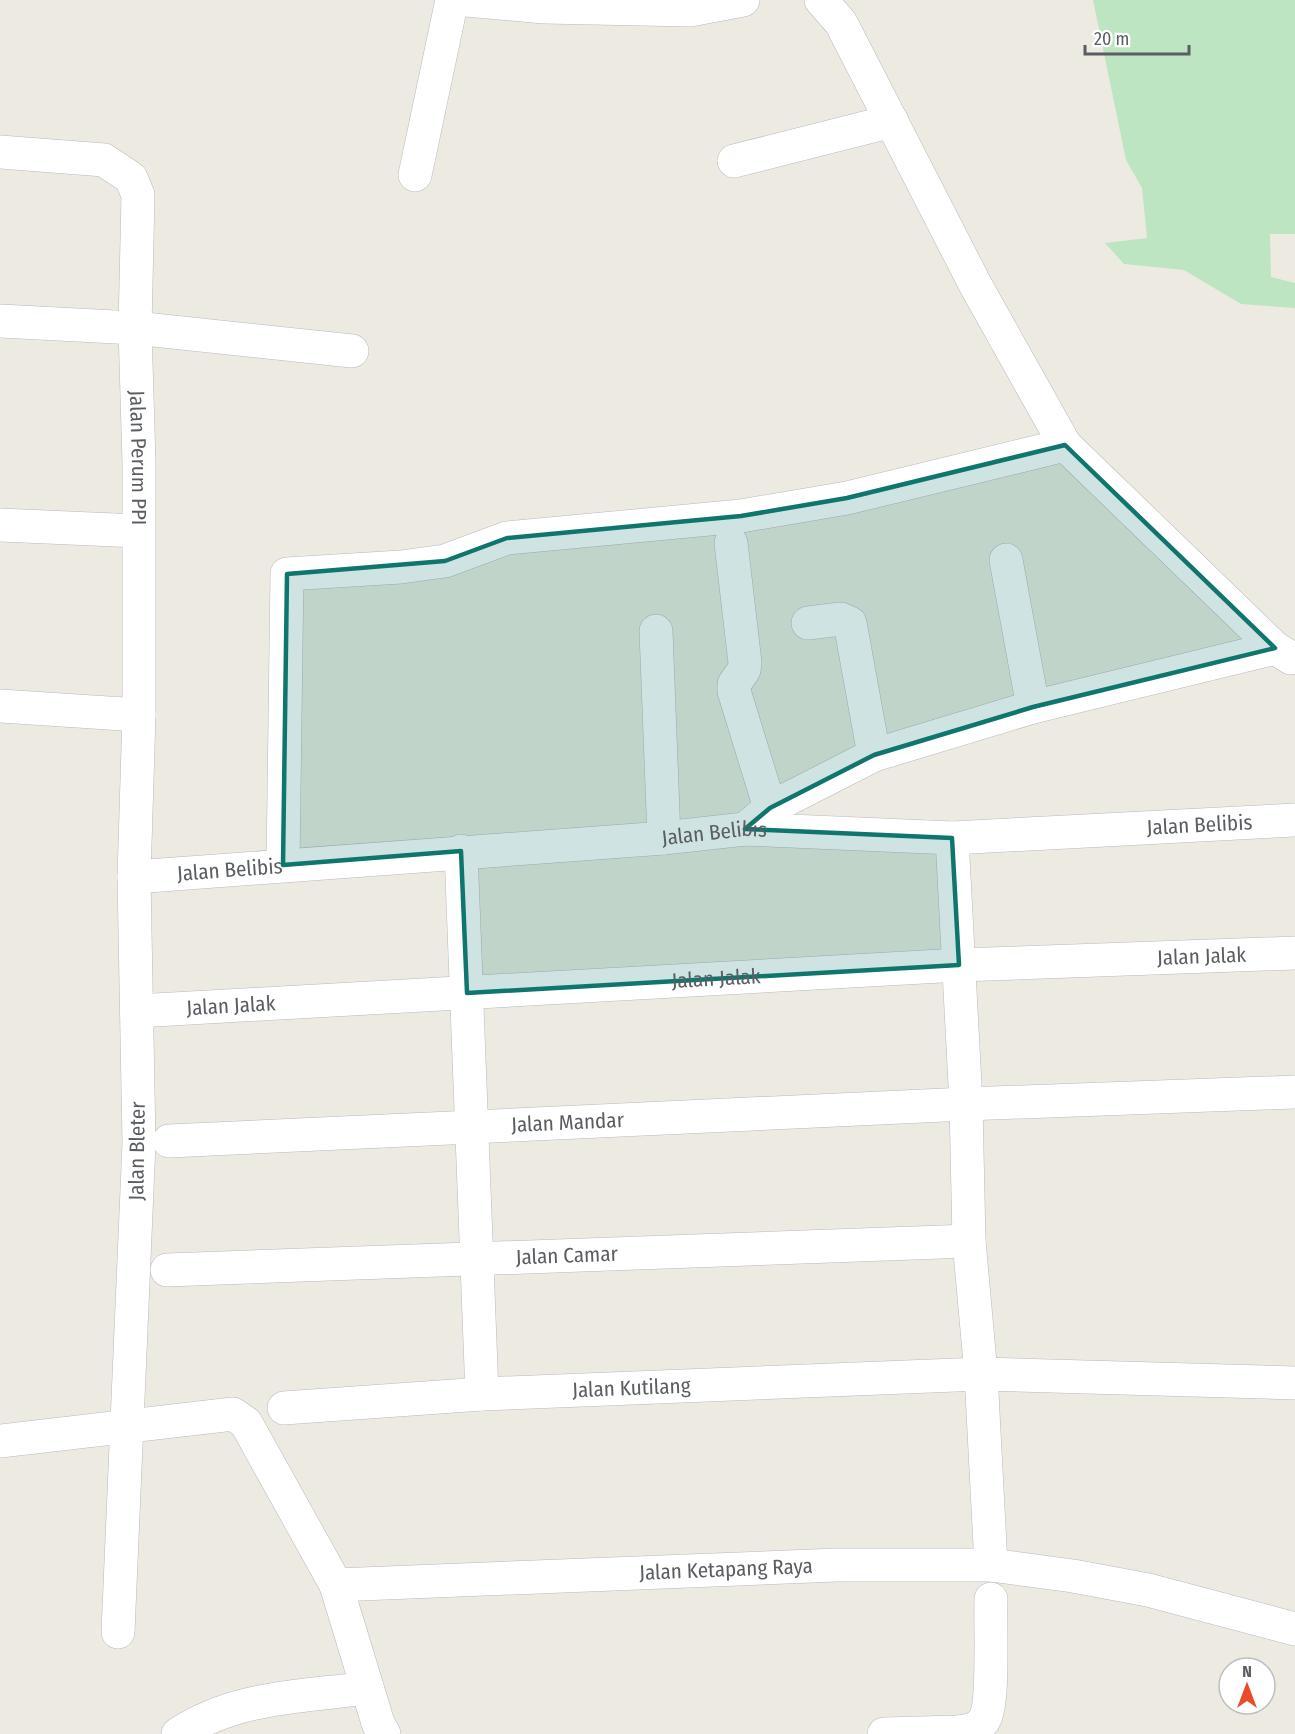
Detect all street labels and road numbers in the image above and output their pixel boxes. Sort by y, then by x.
street label: Jalan Perum PPI [124,390,152,525]
street label: Jalan Belibis [1146,809,1253,841]
street label: Jalan Belibis [660,816,768,851]
street label: Jalan Belibis [176,853,283,887]
street label: Jalan Jalak [1157,942,1247,971]
street label: Jalan Jalak [671,963,761,994]
street label: Jalan Jalak [186,990,276,1021]
street label: Jalan Bleter [123,1101,151,1201]
street label: Jalan Mandar [511,1107,625,1138]
street label: Jalan Camar [515,1241,619,1270]
street label: Jalan Kutilang [572,1373,691,1403]
street label: Jalan Ketapang Raya [639,1553,813,1586]

